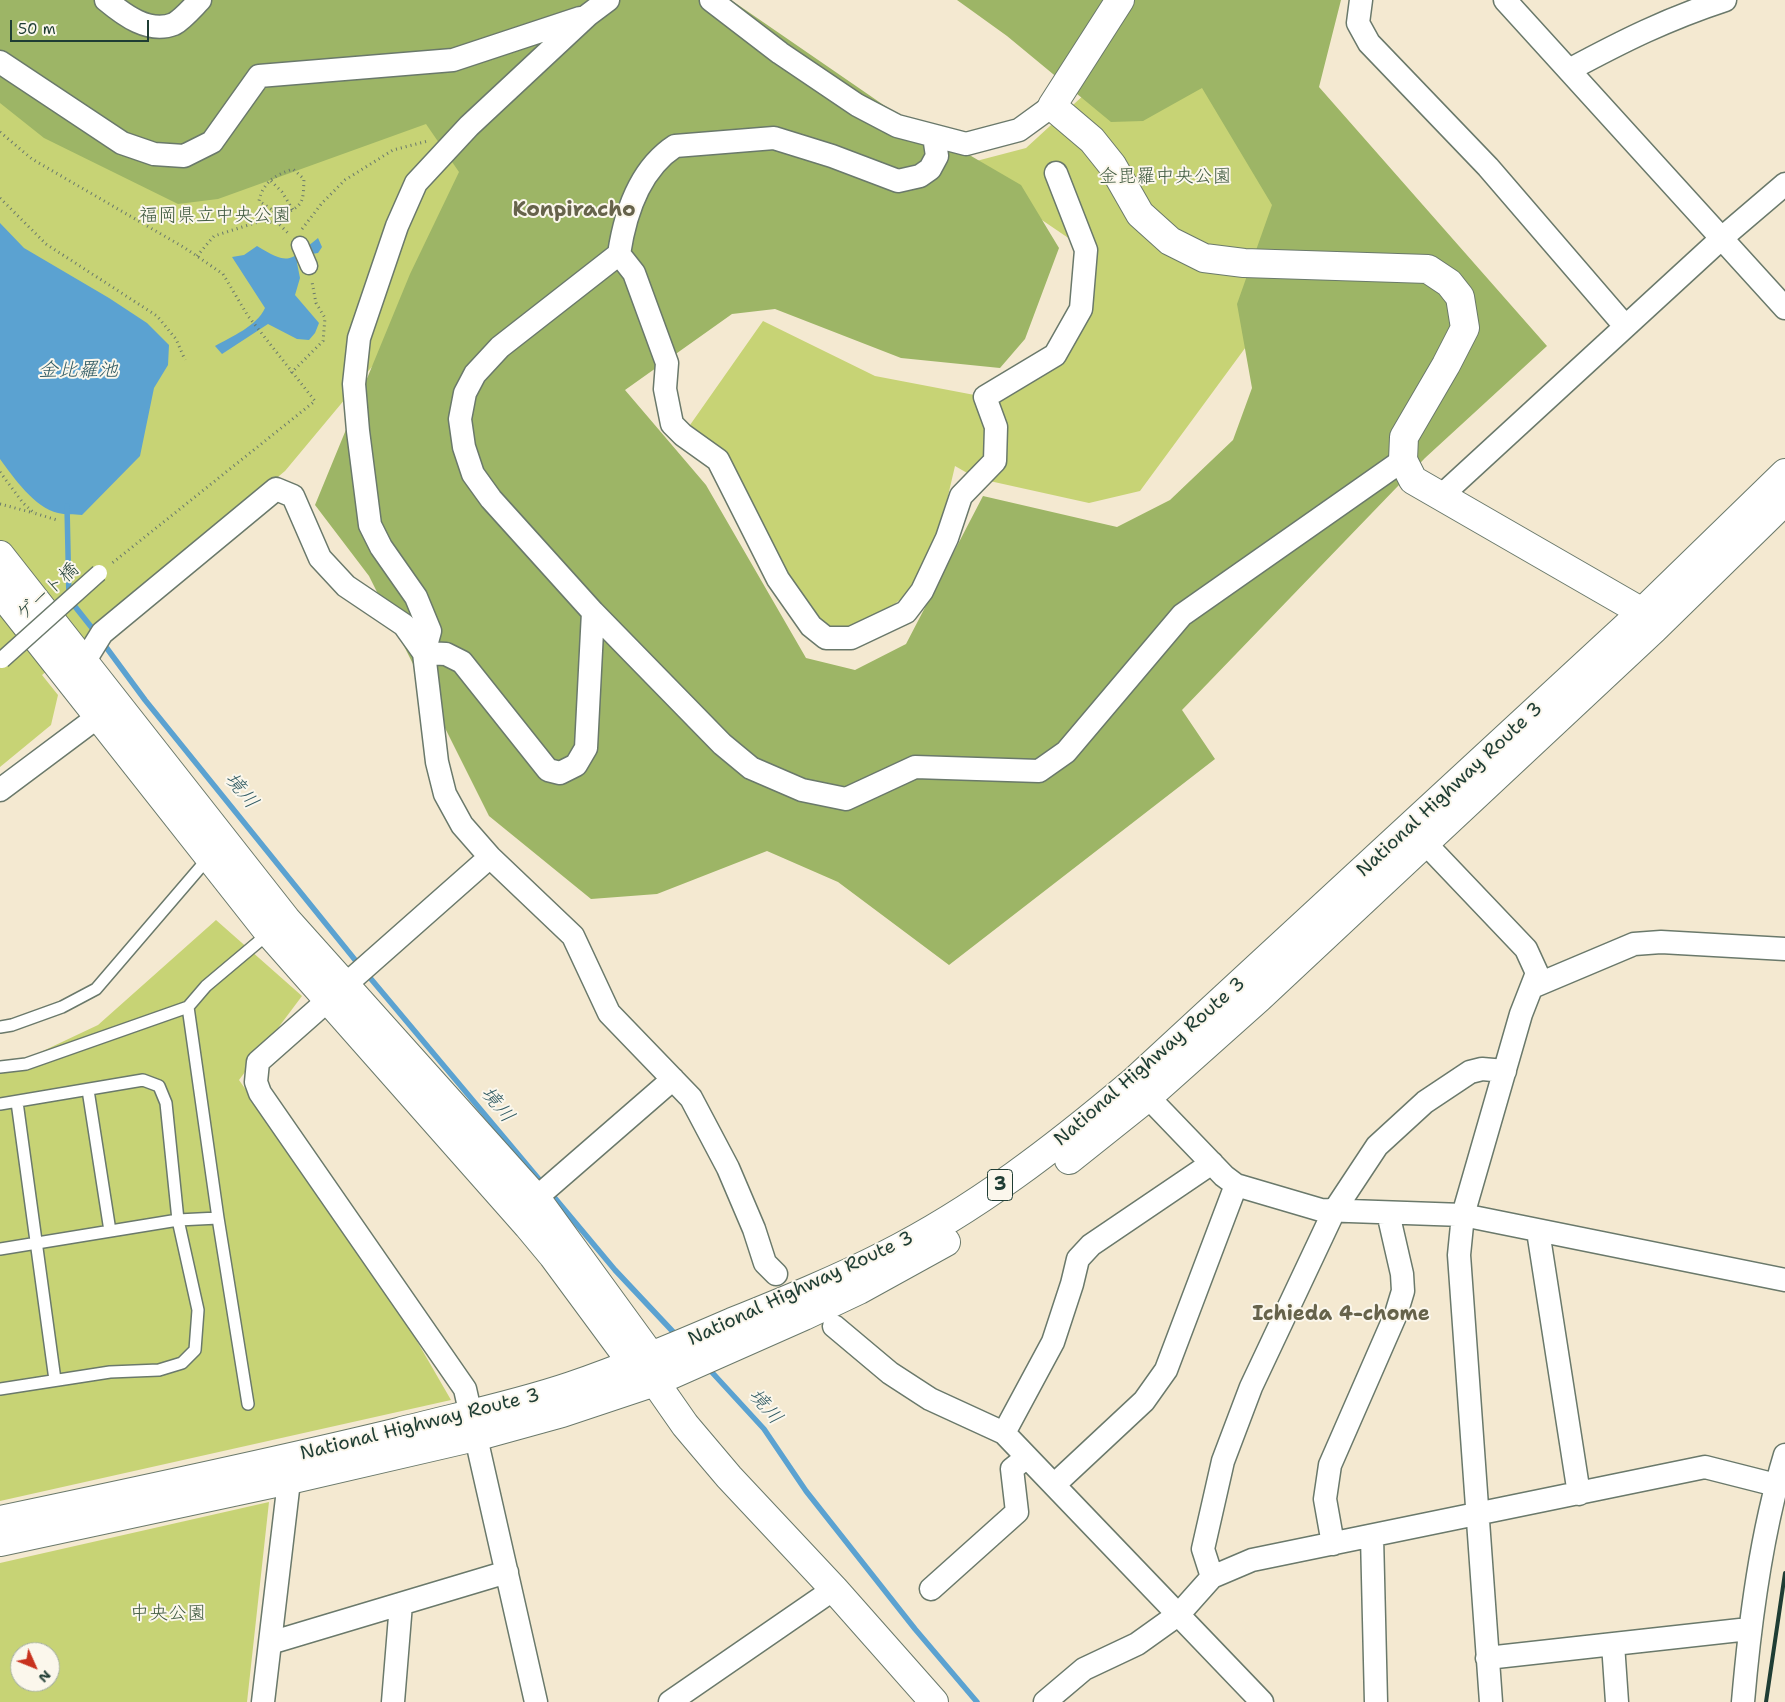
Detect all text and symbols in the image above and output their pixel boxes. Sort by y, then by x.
scale bar [12,10,151,42]
text: 50 m [18,19,56,39]
park label: 金毘羅中央公園 [1099,166,1231,188]
district label: Konpiracho [512,198,636,224]
park label: 福岡県立中央公園 [139,205,291,227]
water label: 金比羅池 [38,359,118,383]
street label: ゲート橋 [12,558,84,626]
street label: National Highway Route 3 [1352,698,1548,882]
water label: 境川 [219,768,263,814]
street label: National Highway Route 3 [1050,973,1250,1151]
water label: 境川 [475,1082,519,1128]
road number: 3 [988,1170,1012,1200]
street label: National Highway Route 3 [685,1227,917,1351]
district label: Ichieda 4-chome [1252,1303,1430,1327]
street label: National Highway Route 3 [298,1384,542,1466]
water label: 境川 [743,1384,787,1430]
park label: 中央公園 [130,1603,206,1625]
north arrow [10,1642,60,1692]
text: N [35,1666,55,1687]

